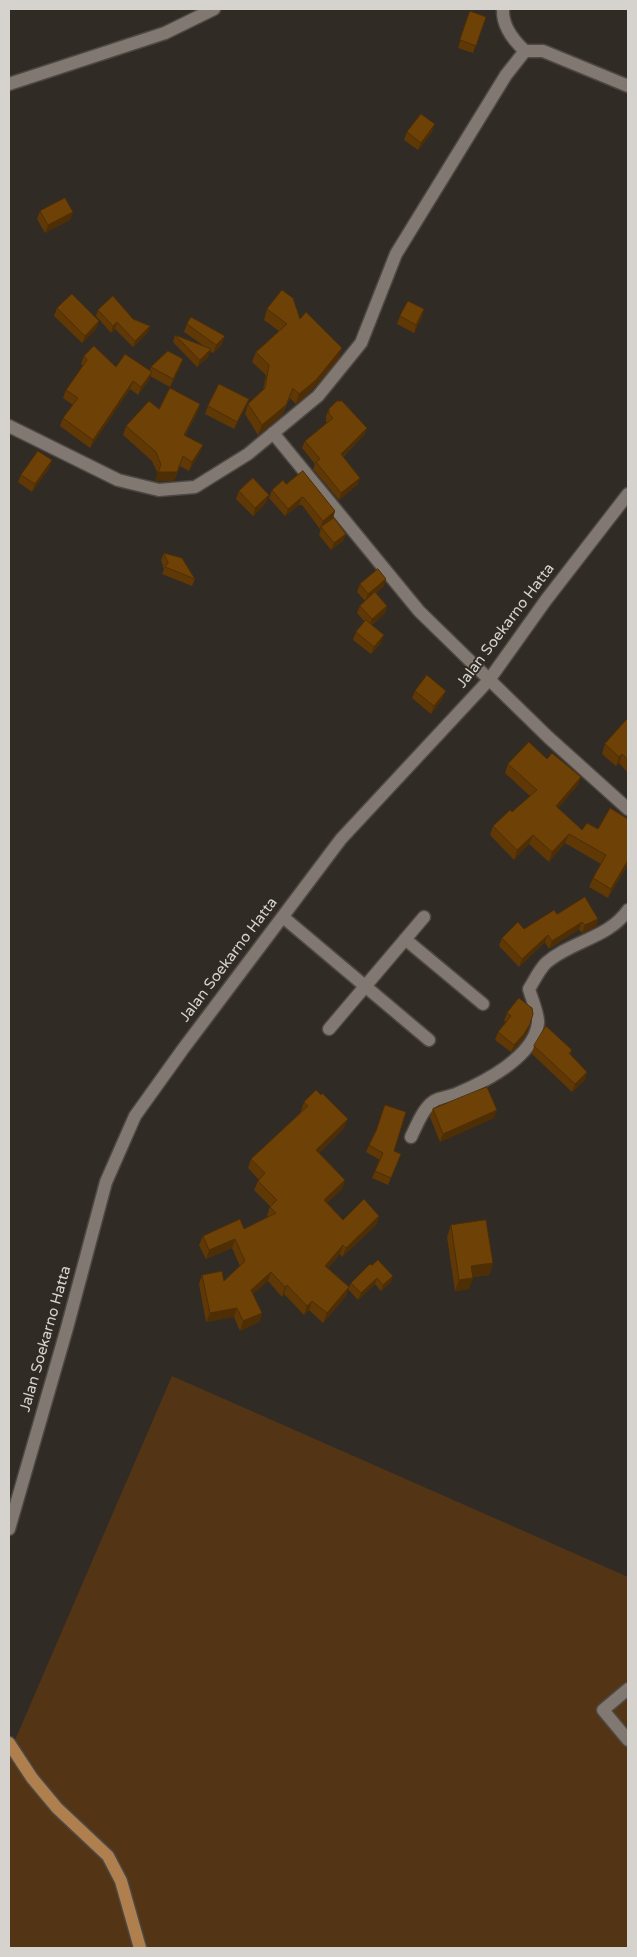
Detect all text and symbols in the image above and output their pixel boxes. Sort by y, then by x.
street label: Jalan Soekarno Hatta [453,560,559,692]
street label: Jalan Soekarno Hatta [176,894,282,1026]
street label: Jalan Soekarno Hatta [16,1264,76,1414]

